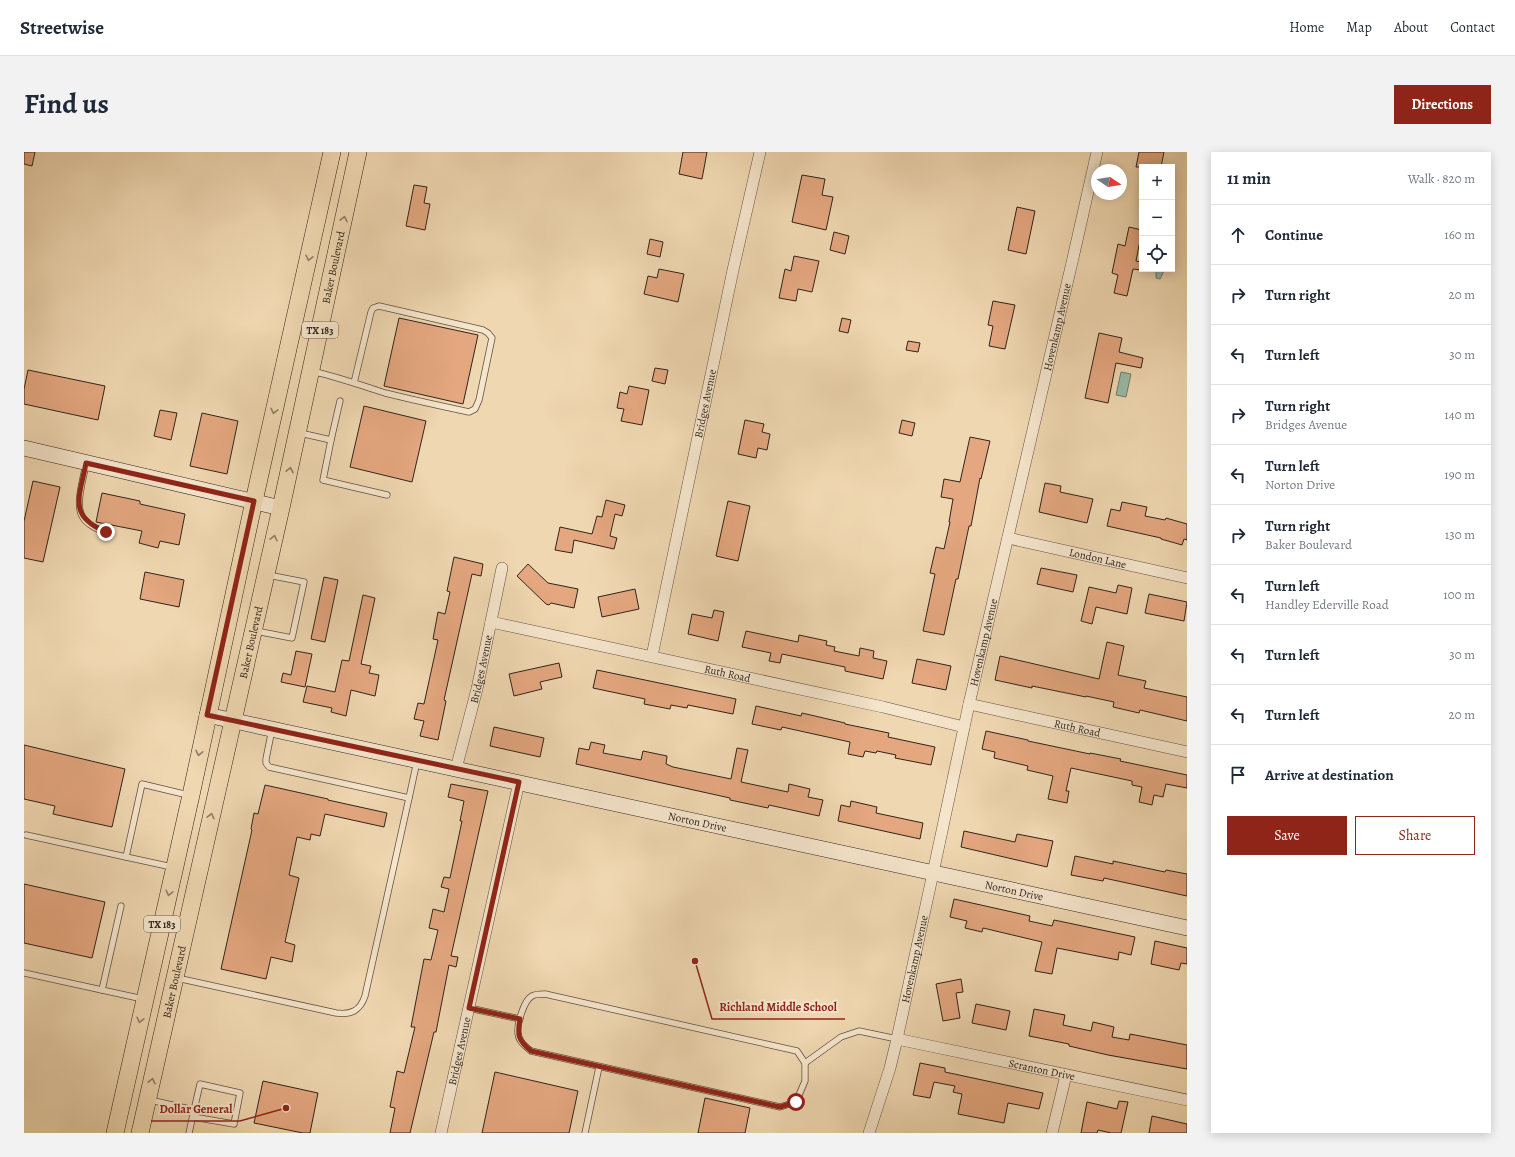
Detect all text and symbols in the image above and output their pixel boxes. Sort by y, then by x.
text: Streetwise [20,15,104,41]
text: Home [1289,18,1324,37]
text: Map [1346,18,1372,37]
text: About [1394,18,1428,37]
text: Contact [1450,18,1495,37]
text: Find us [24,85,109,123]
button: Directions [1394,85,1491,124]
north arrow [1091,164,1127,200]
map controls [1139,164,1175,272]
button: + [1139,164,1175,200]
text: 11 min [1227,167,1271,190]
text: Walk · 820 m [1408,170,1475,187]
button: − [1139,200,1175,236]
one-way arrow [339,216,347,223]
icon: ahead [1227,224,1249,246]
text: Continue [1265,225,1323,245]
text: 160 m [1444,226,1475,243]
street label: Baker Boulevard [318,230,348,305]
button: locate [1139,236,1175,272]
one-way arrow [305,255,313,262]
street label: Hovenkamp Avenue [1039,282,1074,372]
icon: right [1227,284,1249,306]
text: Turn right [1265,285,1330,305]
text: 20 m [1449,286,1475,303]
road number: TX 183 [302,322,338,338]
icon: left [1227,344,1249,366]
text: Turn left [1265,345,1320,365]
text: 30 m [1449,346,1475,363]
street label: Bridges Avenue [690,368,719,439]
text: Turn right [1265,396,1330,416]
icon: right [1227,404,1249,426]
text: 140 m [1444,406,1475,423]
one-way arrow [271,408,279,414]
text: Bridges Avenue [1265,416,1347,433]
text: Turn left [1265,456,1320,476]
icon: left [1227,464,1249,486]
one-way arrow [285,466,293,473]
text: 190 m [1444,466,1475,483]
text: Norton Drive [1265,476,1335,493]
text: Turn right [1265,516,1330,536]
route end [97,523,115,541]
icon: right [1227,524,1249,546]
text: 130 m [1445,526,1475,543]
one-way arrow [270,535,278,542]
text: Baker Boulevard [1265,536,1352,553]
street label: London Lane [1068,544,1128,572]
text: Turn left [1265,576,1320,596]
icon: left [1227,584,1249,606]
text: 100 m [1443,586,1475,603]
text: Handley Ederville Road [1265,596,1389,613]
street label: Hovenkamp Avenue [966,597,1001,688]
street label: Baker Boulevard [235,605,266,680]
street label: Bridges Avenue [466,633,496,705]
icon: left [1227,644,1249,666]
text: Turn left [1265,645,1320,665]
text: 30 m [1449,646,1475,663]
street label: Ruth Road [703,661,752,686]
icon: left [1227,704,1249,726]
text: Turn left [1265,705,1320,725]
text: 20 m [1449,706,1475,723]
street label: Ruth Road [1053,715,1102,740]
one-way arrow [196,750,204,756]
icon: arrive [1227,764,1249,786]
text: Arrive at destination [1265,765,1394,785]
street label: Norton Drive [667,808,728,835]
one-way arrow [207,813,215,819]
button: Save [1227,816,1347,855]
button: Share [1355,816,1475,855]
street label: Norton Drive [983,877,1045,904]
one-way arrow [165,890,173,897]
street label: Hovenkamp Avenue [898,914,931,1004]
road number: TX 183 [144,916,180,932]
street label: Baker Boulevard [159,944,190,1019]
callout: Richland Middle School [712,995,845,1019]
text: Richland Middle School [719,999,838,1015]
street label: Bridges Avenue [444,1015,474,1087]
one-way arrow [137,1017,145,1023]
street label: Scranton Drive [1007,1055,1077,1084]
one-way arrow [147,1078,156,1085]
route start [787,1093,805,1111]
callout: Dollar General [151,1097,240,1121]
text: Dollar General [160,1101,233,1117]

